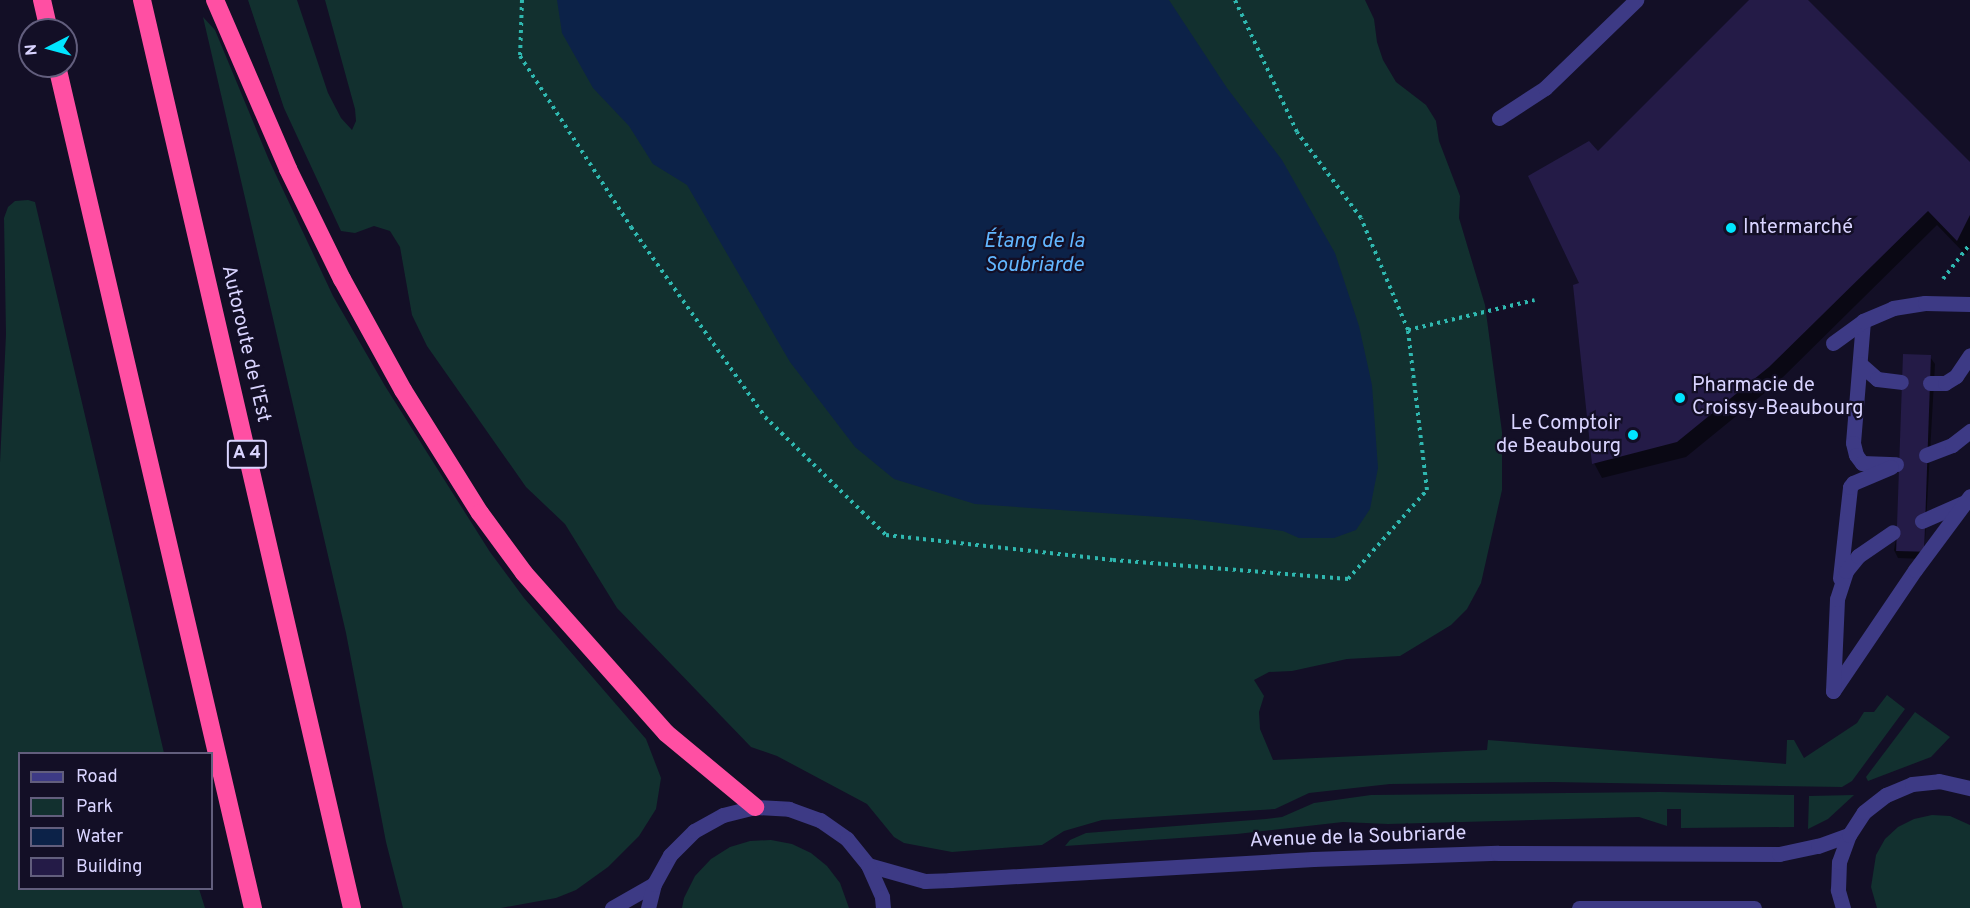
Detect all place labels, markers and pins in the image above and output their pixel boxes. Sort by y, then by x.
place label: Intermarché [1743,216,1853,240]
marker: Intermarché [1724,221,1738,235]
place label: Pharmacie de Croissy-Beaubourg [1692,374,1864,421]
marker: Pharmacie de Croissy-Beaubourg [1673,391,1687,405]
place label: Le Comptoir de Beaubourg [1496,412,1621,459]
marker: Le Comptoir de Beaubourg [1626,428,1640,442]

